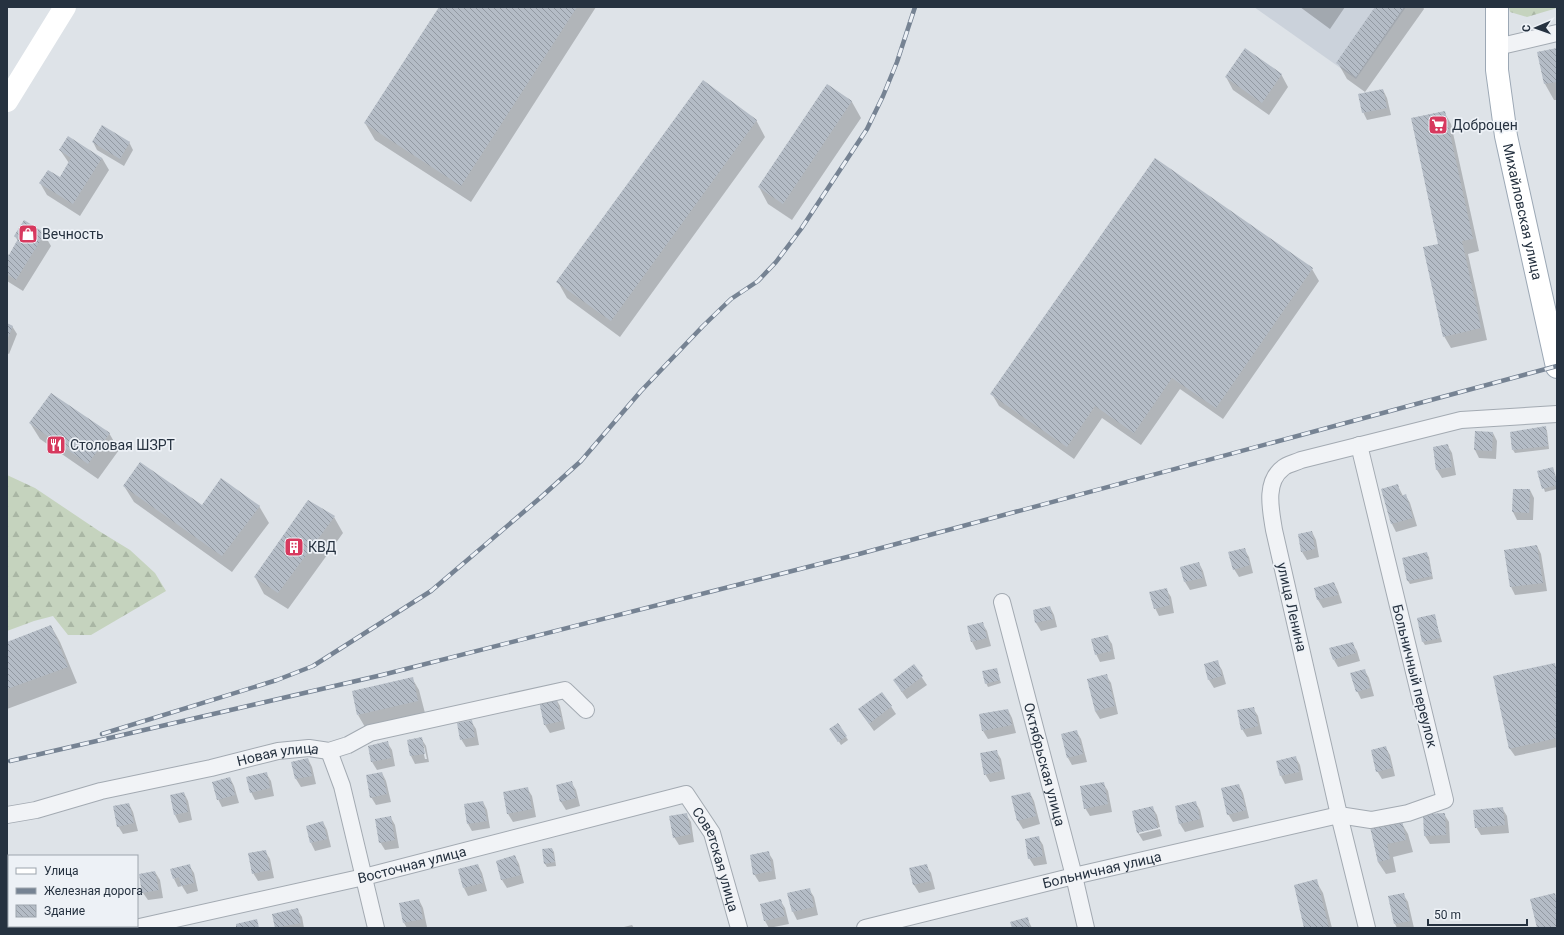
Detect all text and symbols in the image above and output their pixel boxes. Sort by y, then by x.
north arrow [1516,8,1556,48]
text: С [1520,25,1533,32]
supermarket icon: Доброцен [1427,114,1449,136]
place label: Доброцен [1452,117,1518,133]
street label: Михайловская улица [1500,142,1546,281]
shop icon: Вечность [17,223,39,245]
place label: Вечность [42,226,103,242]
restaurant icon: Столовая ШЗРТ [45,434,67,456]
place label: Столовая ШЗРТ [70,437,176,453]
building icon: КВД [283,536,305,558]
place label: КВД [308,539,337,555]
street label: улица Ленина [1274,561,1310,653]
street label: Больничный переулок [1389,603,1441,750]
street label: Октябрьская улица [1021,701,1069,828]
street label: Новая улица [235,740,320,769]
street label: Советская улица [689,804,742,913]
street label: Восточная улица [356,843,468,886]
street label: Больничная улица [1041,848,1163,892]
legend [8,855,138,927]
text: Улица [44,864,79,878]
text: Железная дорога [44,884,143,898]
scale bar [1428,901,1527,927]
text: Здание [44,904,85,918]
text: 50 m [1434,908,1461,922]

